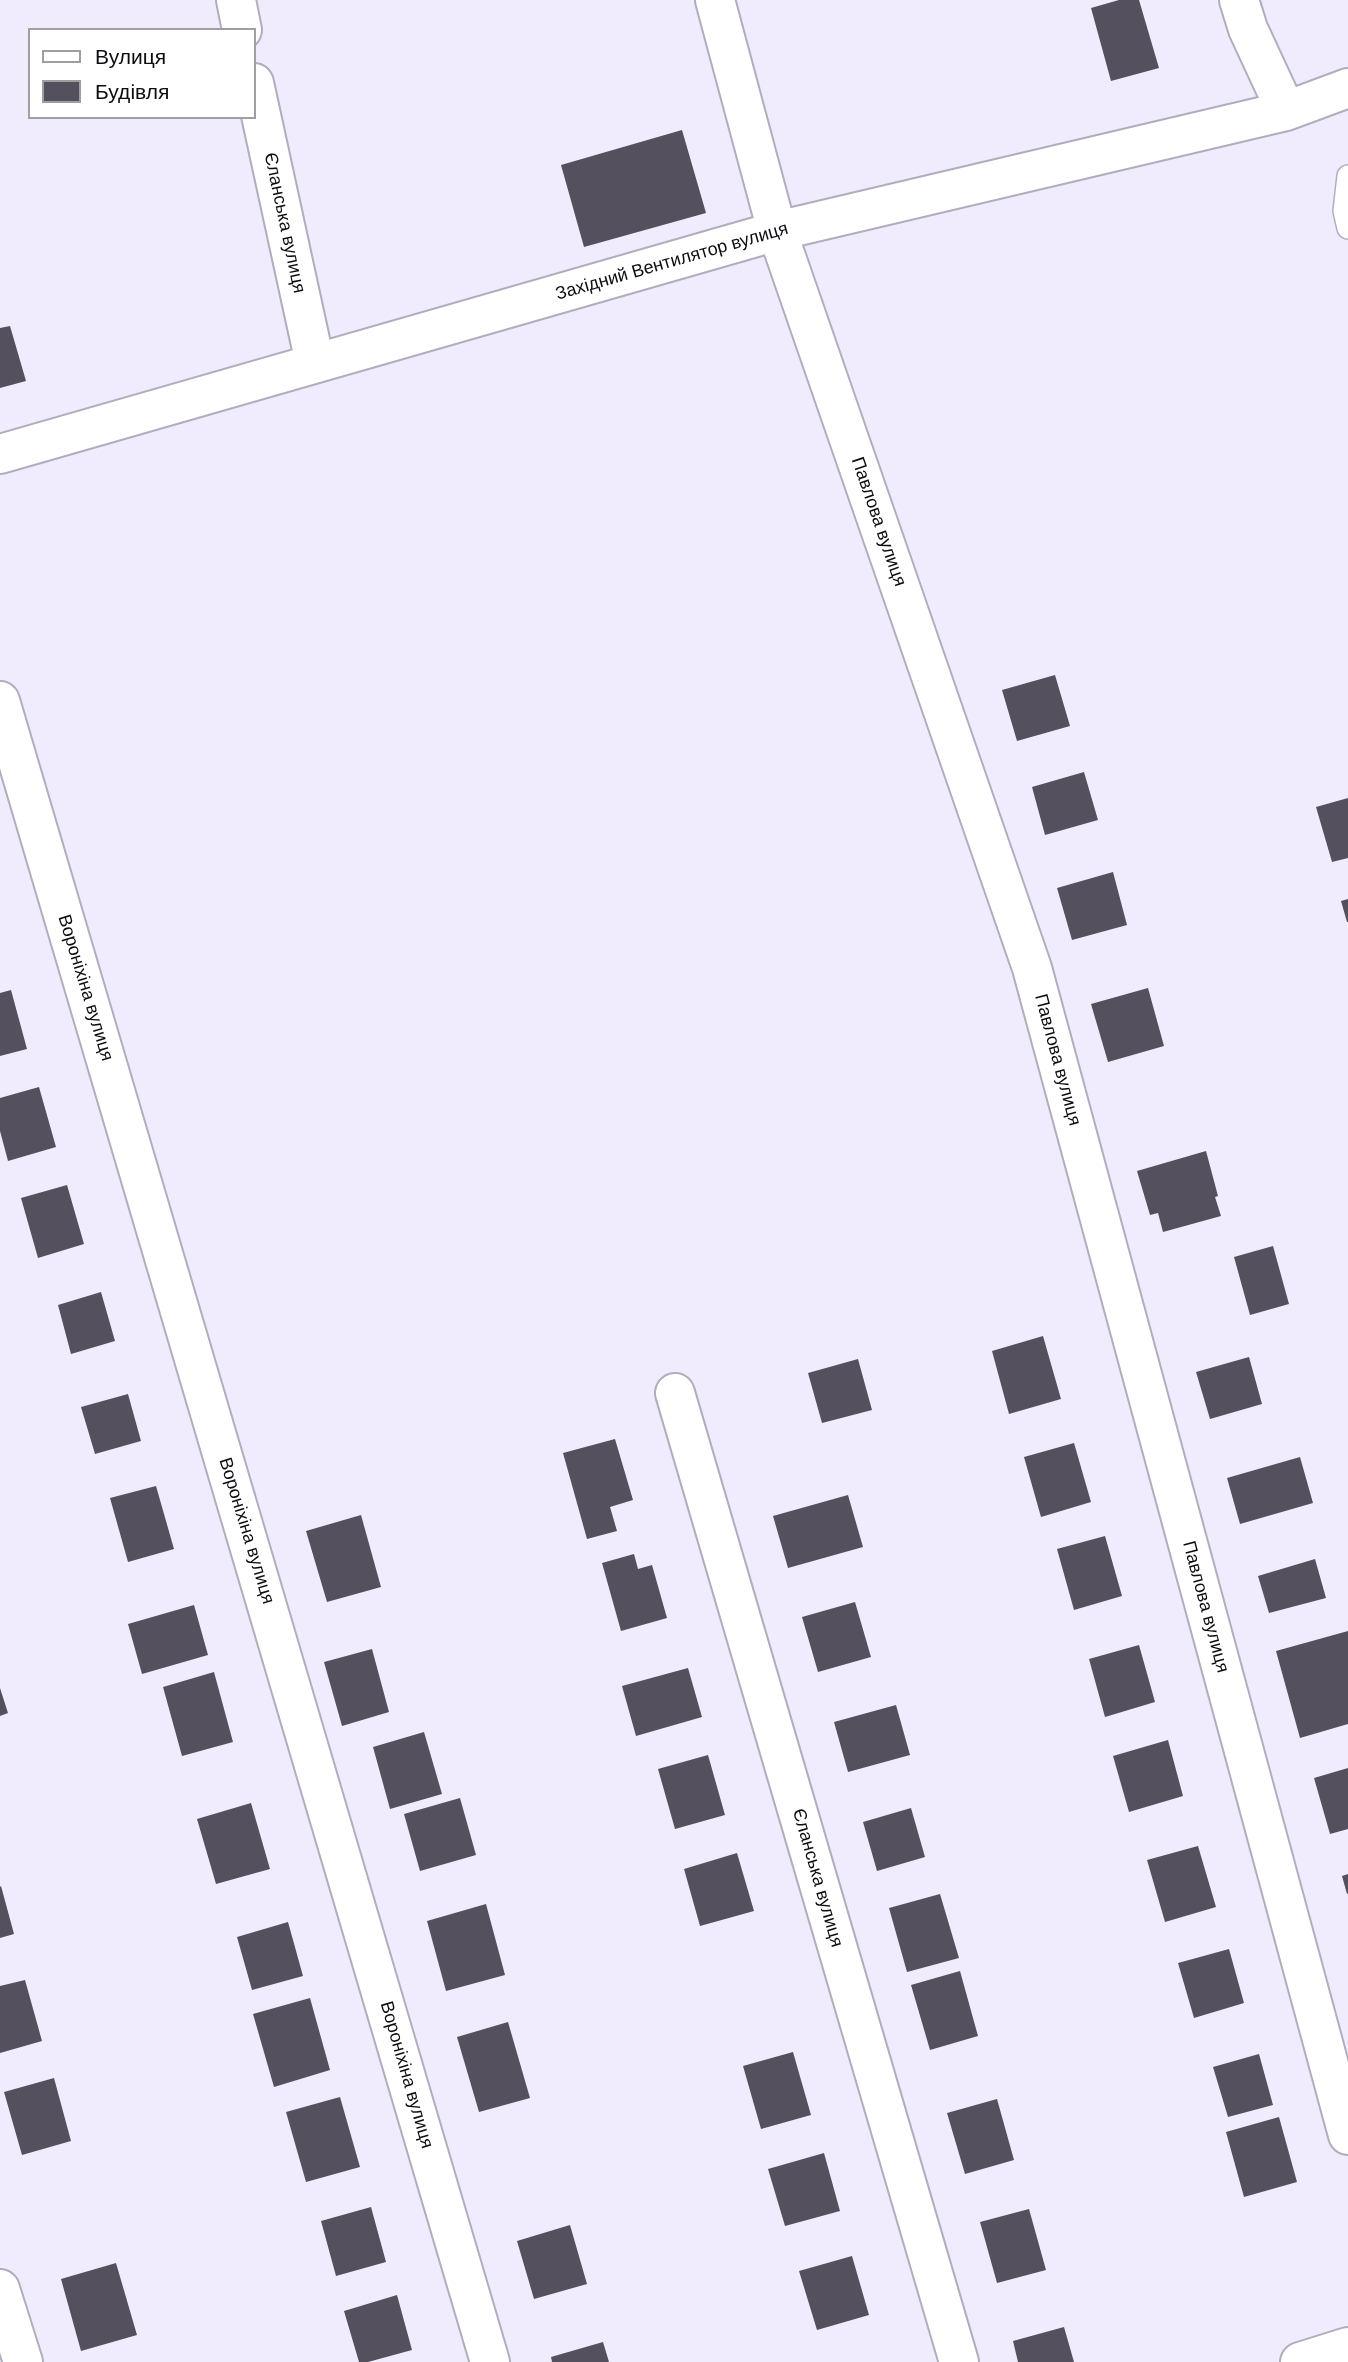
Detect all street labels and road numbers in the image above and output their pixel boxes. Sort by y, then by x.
street label: Єланська вулиця [259,151,309,295]
street label: Західний Вентилятор вулиця [553,218,791,306]
street label: Павлова вулиця [846,454,910,590]
street label: Вороніхіна вулиця [52,912,118,1064]
street label: Павлова вулиця [1029,992,1085,1128]
street label: Вороніхіна вулиця [213,1455,279,1607]
street label: Павлова вулиця [1177,1539,1233,1675]
street label: Єланська вулиця [787,1806,847,1950]
street label: Вороніхіна вулиця [375,1999,437,2151]

